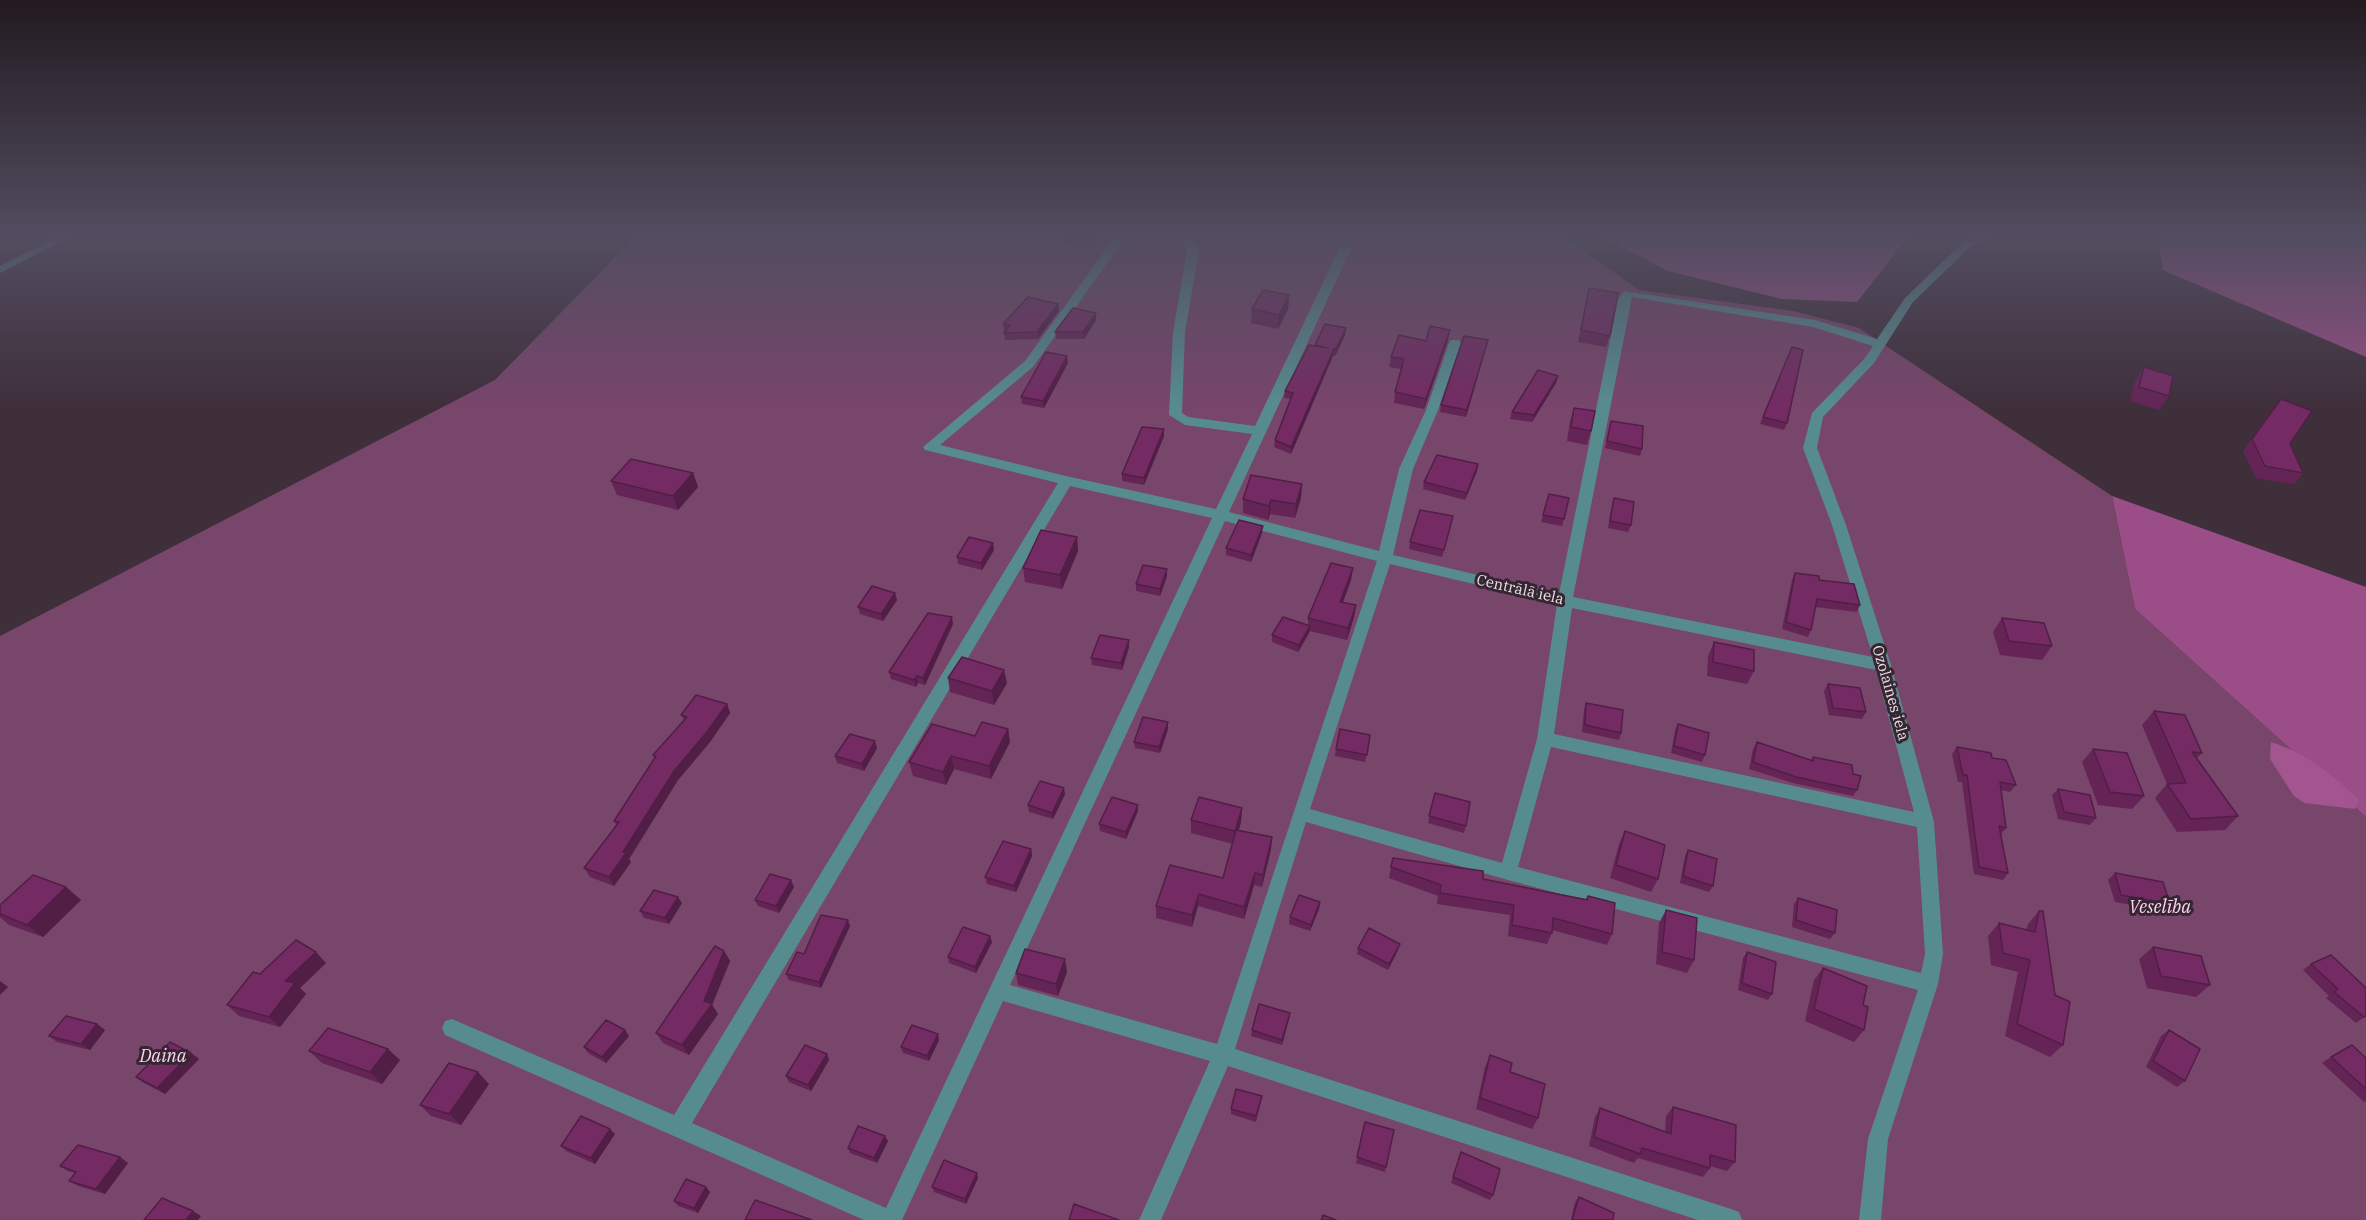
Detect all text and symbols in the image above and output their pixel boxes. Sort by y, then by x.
street label: Centrālā iela [1475,571,1565,609]
street label: Ozolaines iela [1868,643,1912,743]
park label: Veselība [2129,897,2191,919]
park label: Daina [139,1046,187,1068]

